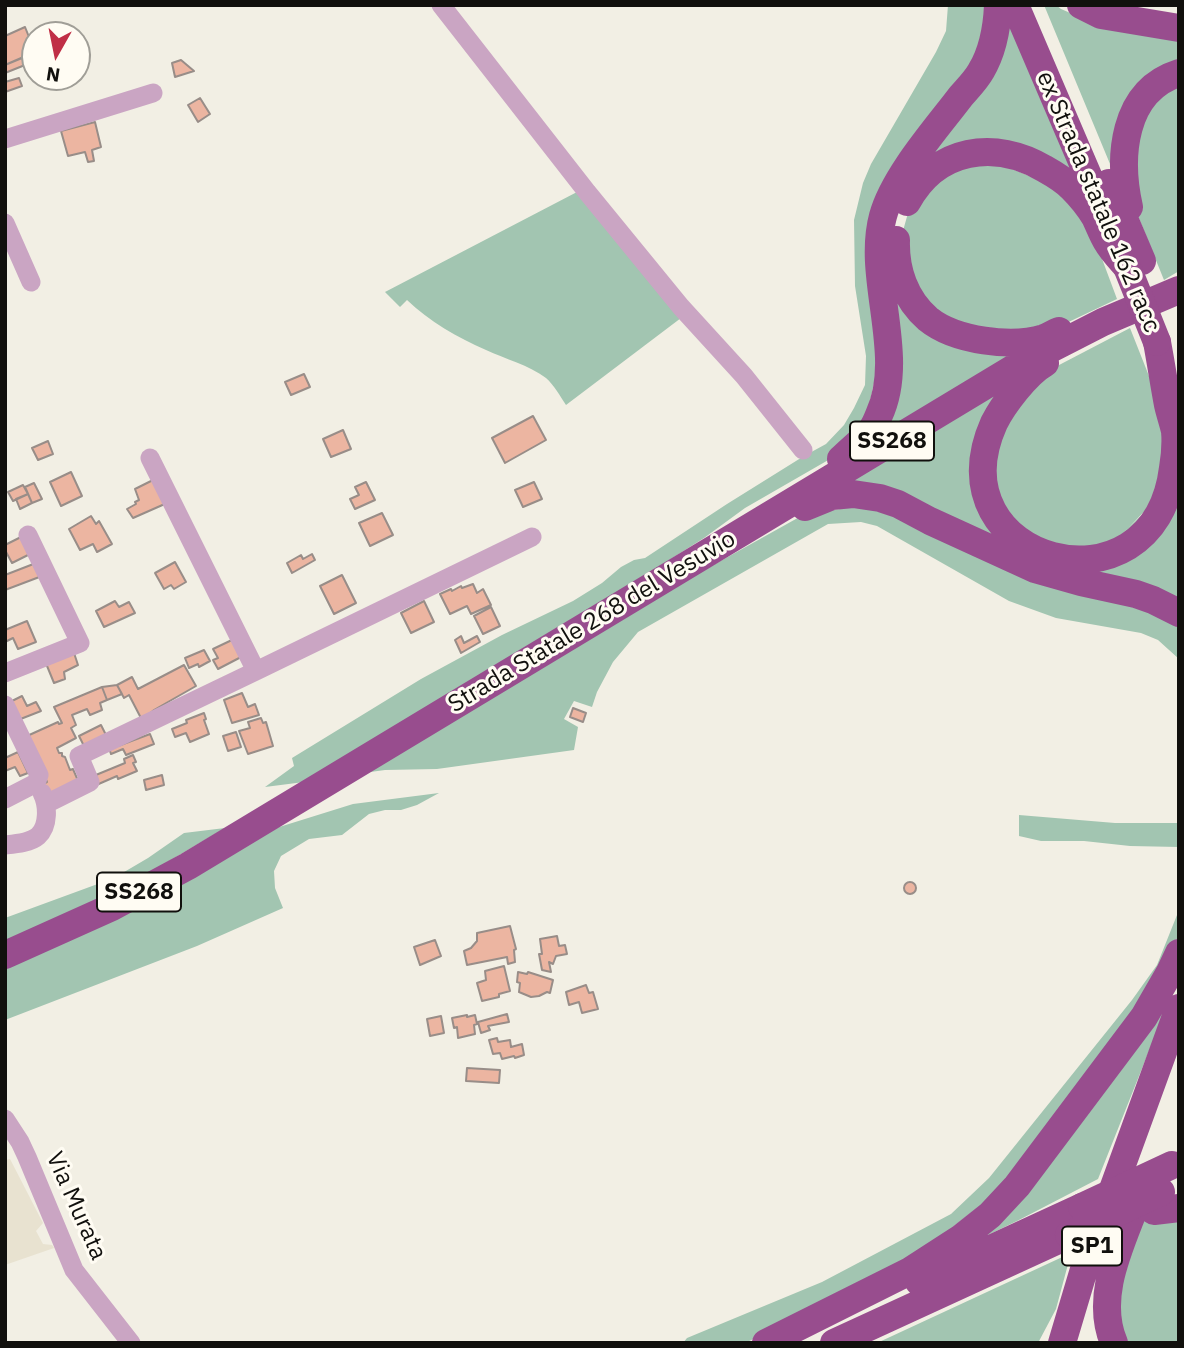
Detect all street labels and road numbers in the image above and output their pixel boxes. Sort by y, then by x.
street label: ex Strada statale 162 racc [1030,67,1166,337]
road number: SS268 [850,422,934,461]
street label: Strada Statale 268 del Vesuvio [443,525,741,719]
road number: SS268 [97,872,181,912]
street label: Via Murata [39,1148,113,1264]
road number: SP1 [1062,1226,1122,1266]

